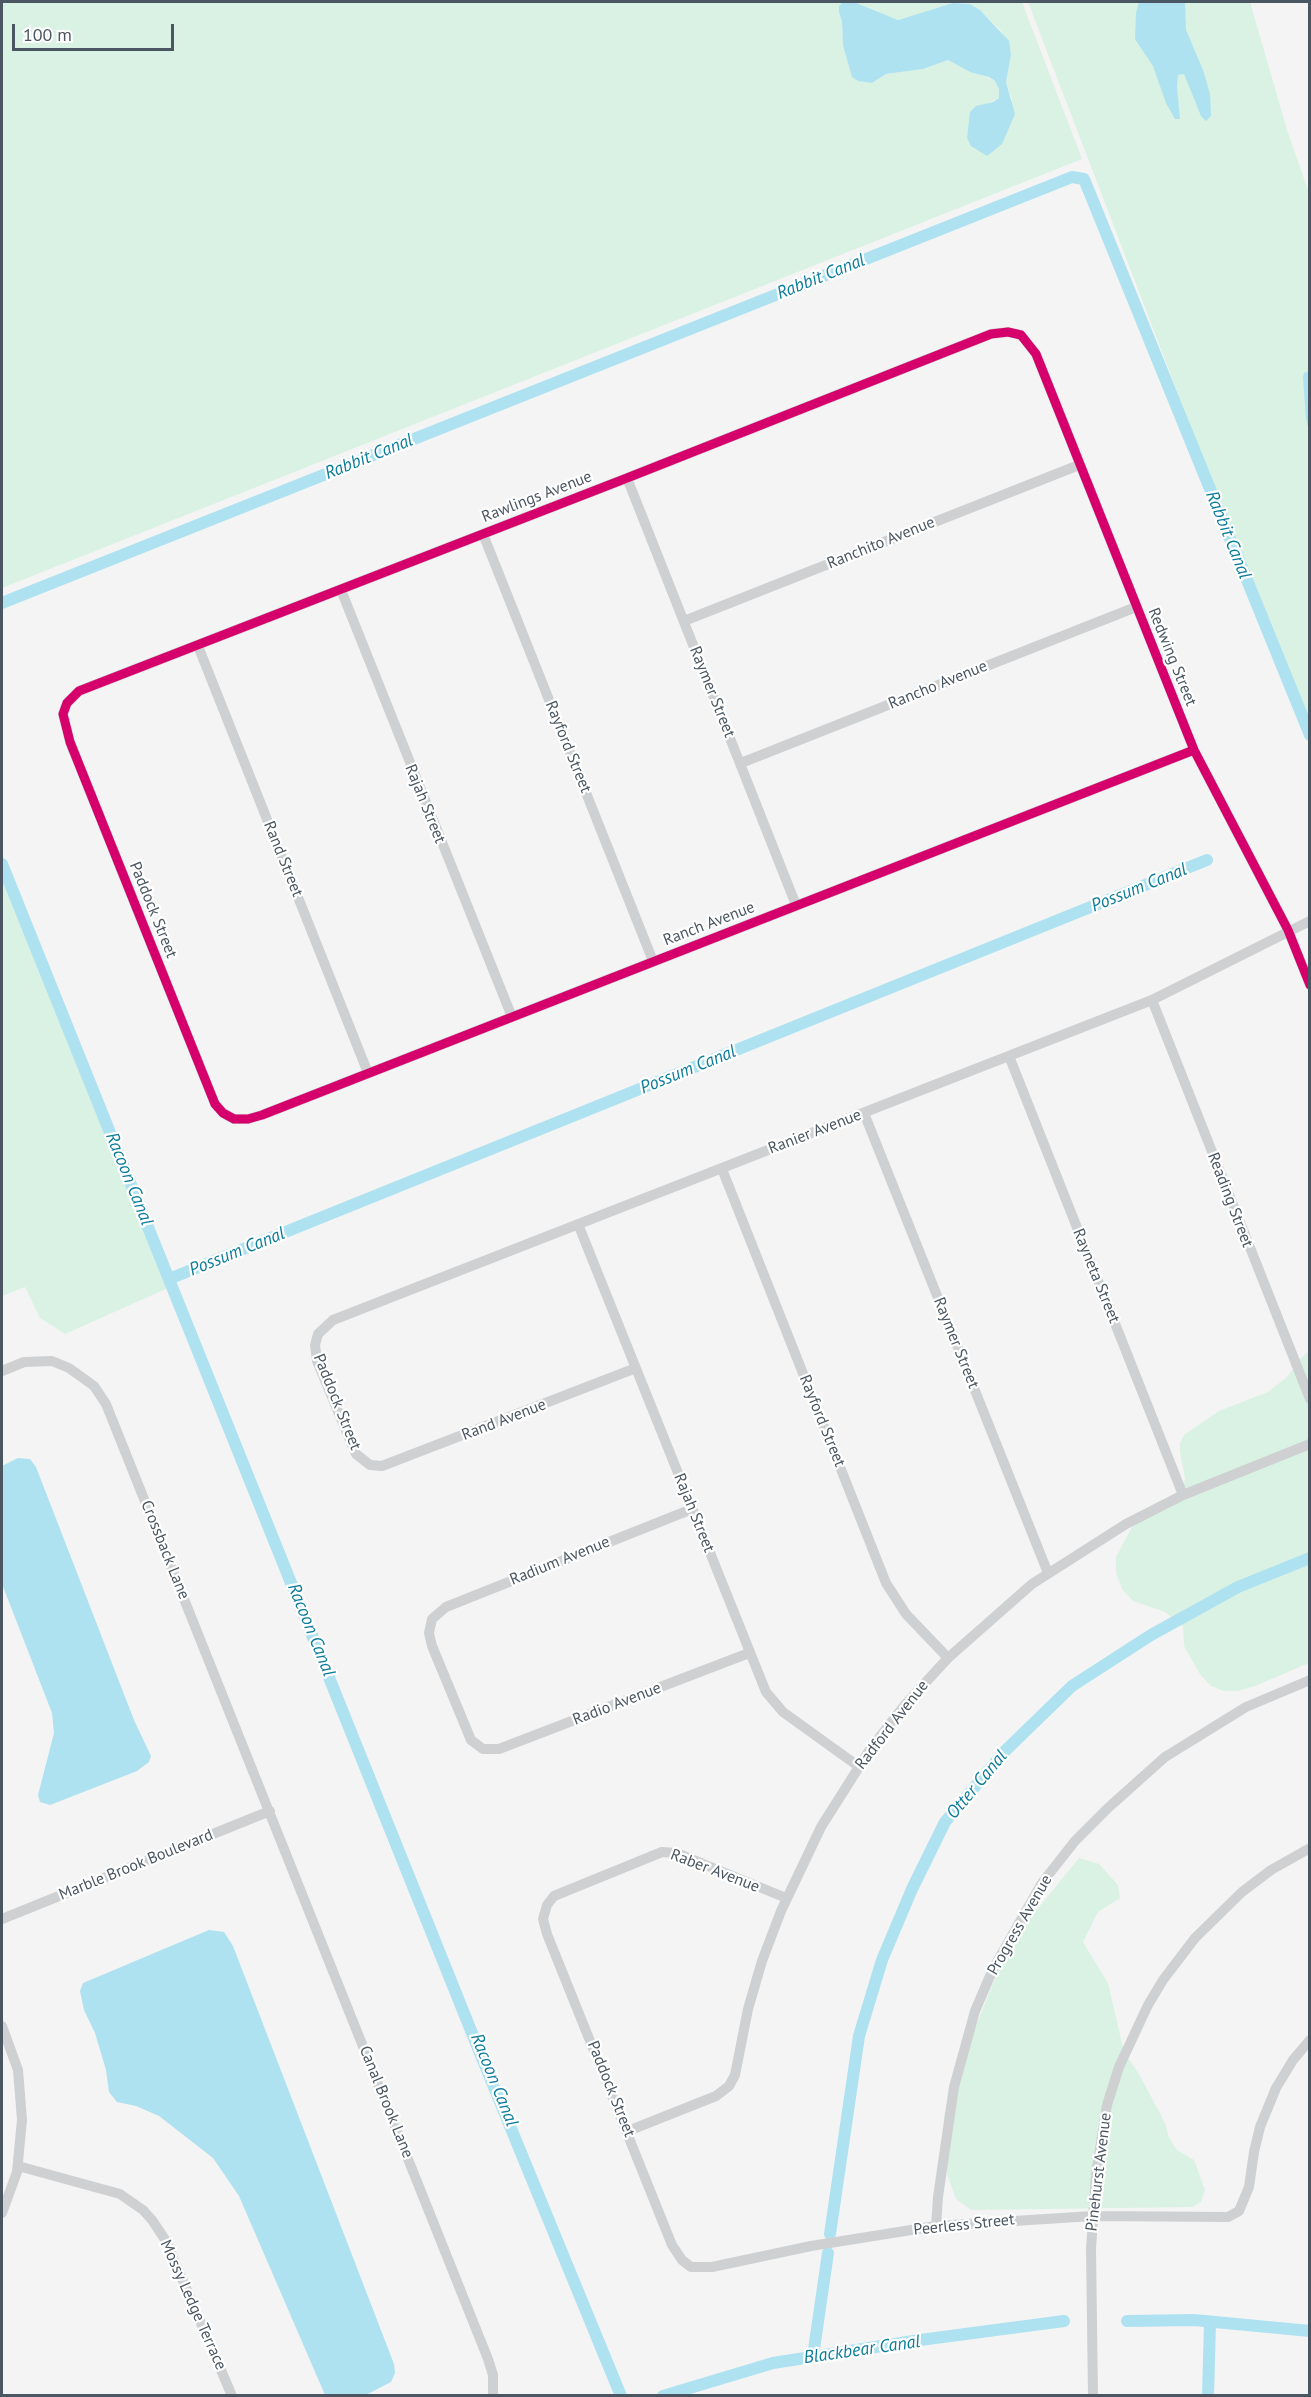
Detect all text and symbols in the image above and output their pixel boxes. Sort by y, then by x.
scale bar [15,12,177,50]
text: 100 m [23,23,72,46]
water label: Rabbit Canal [774,250,868,304]
water label: Rabbit Canal [322,430,416,484]
street label: Rawlings Avenue [479,467,595,527]
water label: Rabbit Canal [1201,488,1255,582]
street label: Ranchito Avenue [824,513,938,573]
street label: Redwing Street [1144,605,1200,709]
street label: Raymer Street [685,644,739,740]
street label: Rancho Avenue [886,656,990,714]
street label: Rayford Street [541,698,595,796]
street label: Rajah Street [400,762,450,846]
street label: Rand Street [259,818,307,900]
street label: Paddock Street [125,859,181,961]
water label: Possum Canal [1088,859,1190,917]
street label: Ranch Avenue [661,898,757,950]
water label: Possum Canal [637,1041,739,1099]
street label: Ranier Avenue [766,1105,864,1159]
water label: Racoon Canal [101,1129,157,1229]
street label: Reading Street [1203,1150,1257,1250]
water label: Possum Canal [186,1223,288,1281]
street label: Rayneta Street [1068,1226,1124,1326]
street label: Raymer Street [929,1295,983,1391]
street label: Paddock Street [309,1351,365,1453]
street label: Rayford Street [795,1372,849,1470]
street label: Rand Avenue [459,1395,549,1445]
street label: Rajah Street [669,1471,719,1555]
street label: Crossback Lane [136,1498,194,1602]
street label: Radium Avenue [507,1532,613,1590]
water label: Racoon Canal [283,1580,339,1680]
street label: Radford Avenue [851,1677,933,1773]
street label: Radio Avenue [570,1678,664,1730]
water label: Otter Canal [942,1746,1012,1824]
street label: Marble Brook Boulevard [56,1825,216,1905]
street label: Raber Avenue [668,1845,762,1897]
street label: Progress Avenue [984,1872,1056,1978]
water label: Racoon Canal [466,2030,522,2130]
street label: Paddock Street [583,2038,639,2140]
street label: Canal Brook Lane [355,2043,417,2161]
street label: Pinehurst Avenue [1082,2112,1116,2232]
street label: Peerless Street [913,2210,1015,2240]
street label: Mossy Ledge Terrace [156,2237,230,2373]
water label: Blackbear Canal [802,2331,922,2369]

